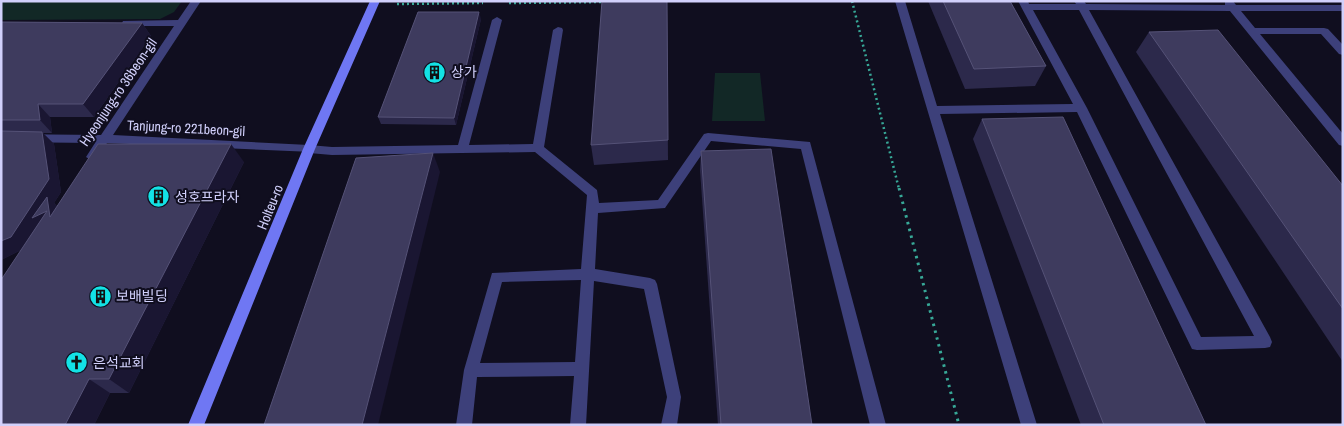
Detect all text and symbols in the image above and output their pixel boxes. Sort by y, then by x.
street label: Hyeonjung-ro 36beon-gil [75,35,161,149]
building icon: 상가 [423,60,447,84]
place label: 상가 [451,63,477,81]
street label: Tanjung-ro 221beon-gil [126,116,246,140]
street label: Holteu-ro [253,182,287,232]
building icon: 성호프라자 [147,185,171,209]
place label: 성호프라자 [175,188,240,206]
building icon: 보배빌딩 [88,284,112,308]
place label: 보배빌딩 [116,287,168,305]
church icon: 은석교회 [65,351,89,375]
place label: 은석교회 [93,354,145,372]

